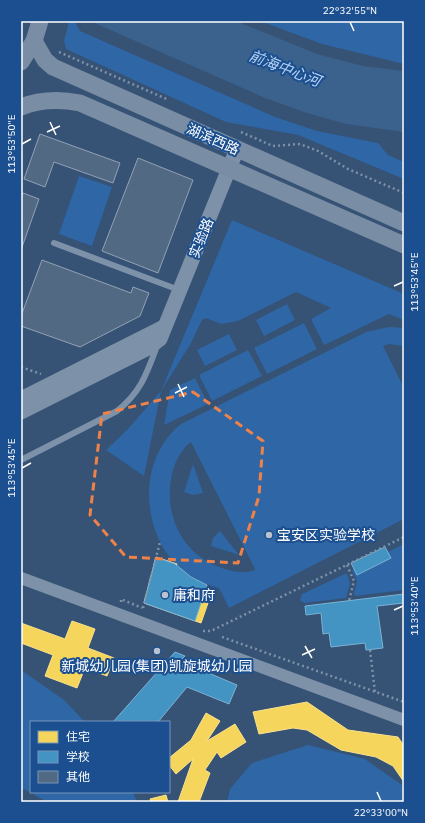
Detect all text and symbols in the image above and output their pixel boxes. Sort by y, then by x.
text: 22°32'55"N [323,4,377,17]
water label: 前海中心河 [247,46,326,91]
text: 113°53'50"E [5,114,18,174]
street label: 湖滨西路 [184,119,242,159]
street label: 实验路 [185,215,217,261]
text: 113°53'45"E [408,252,421,312]
text: 113°53'45"E [5,438,18,498]
place label: 宝安区实验学校 [277,526,375,544]
marker: 宝安区实验学校 [264,530,274,540]
text: 113°53'40"E [408,576,421,636]
place label: 庸和府 [173,586,215,604]
marker: 庸和府 [160,590,170,600]
marker: 新城幼儿园(集团)凯旋城幼儿园 [152,646,162,656]
place label: 新城幼儿园(集团)凯旋城幼儿园 [61,657,253,675]
legend [30,721,170,793]
text: 住宅 [66,729,90,744]
text: 学校 [66,749,90,764]
text: 其他 [66,769,90,784]
text: 22°33'00"N [354,806,408,819]

